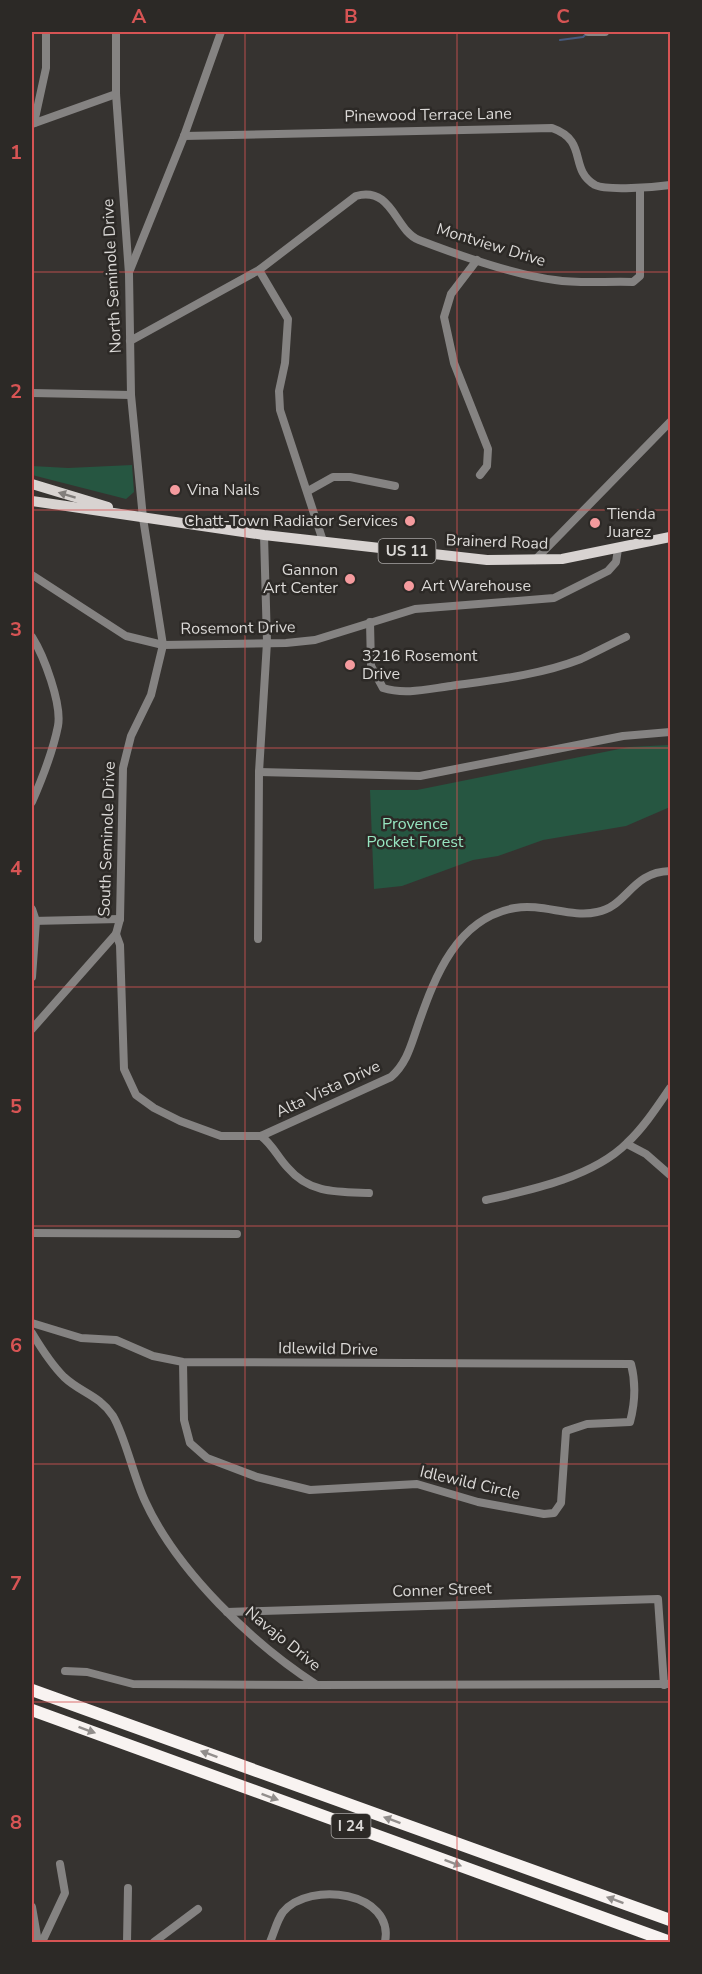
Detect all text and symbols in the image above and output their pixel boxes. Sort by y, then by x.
text: A [132,3,147,30]
text: B [344,3,358,30]
text: C [556,3,570,30]
street label: Pinewood Terrace Lane [344,103,512,127]
text: 1 [10,139,22,166]
street label: North Seminole Drive [97,198,127,354]
street label: Montview Drive [434,218,548,272]
text: 2 [10,378,22,405]
place label: Vina Nails [186,479,260,501]
marker: Vina Nails [168,483,182,497]
one-way arrow [58,490,76,499]
place label: Tienda Juarez [606,503,656,543]
place label: Chatt-Town Radiator Services [184,510,398,532]
marker: Chatt-Town Radiator Services [403,514,417,528]
marker: Tienda Juarez [588,516,602,530]
street label: Brainerd Road [445,529,549,555]
road number: US 11 [378,539,436,563]
place label: Gannon Art Center [263,559,338,599]
marker: Gannon Art Center [343,572,357,586]
place label: Art Warehouse [421,575,531,597]
marker: Art Warehouse [402,579,416,593]
text: 3 [10,616,22,643]
street label: Rosemont Drive [180,616,296,640]
place label: 3216 Rosemont Drive [362,645,478,685]
marker: 3216 Rosemont Drive [343,658,357,672]
street label: South Seminole Drive [93,761,121,917]
park label: Provence Pocket Forest [367,813,464,853]
text: 4 [10,855,22,882]
street label: Alta Vista Drive [272,1055,384,1123]
text: 5 [10,1093,22,1120]
text: 6 [10,1332,22,1359]
street label: Idlewild Drive [278,1337,378,1361]
street label: Idlewild Circle [418,1461,522,1505]
text: 7 [10,1570,22,1597]
street label: Conner Street [392,1577,492,1603]
street label: Navajo Drive [241,1602,325,1676]
one-way arrow [78,1725,96,1735]
one-way arrow [200,1748,218,1758]
one-way arrow [261,1792,279,1802]
text: 8 [10,1809,22,1836]
road number: I 24 [332,1814,370,1838]
one-way arrow [383,1814,401,1824]
one-way arrow [444,1859,462,1869]
one-way arrow [606,1895,624,1905]

